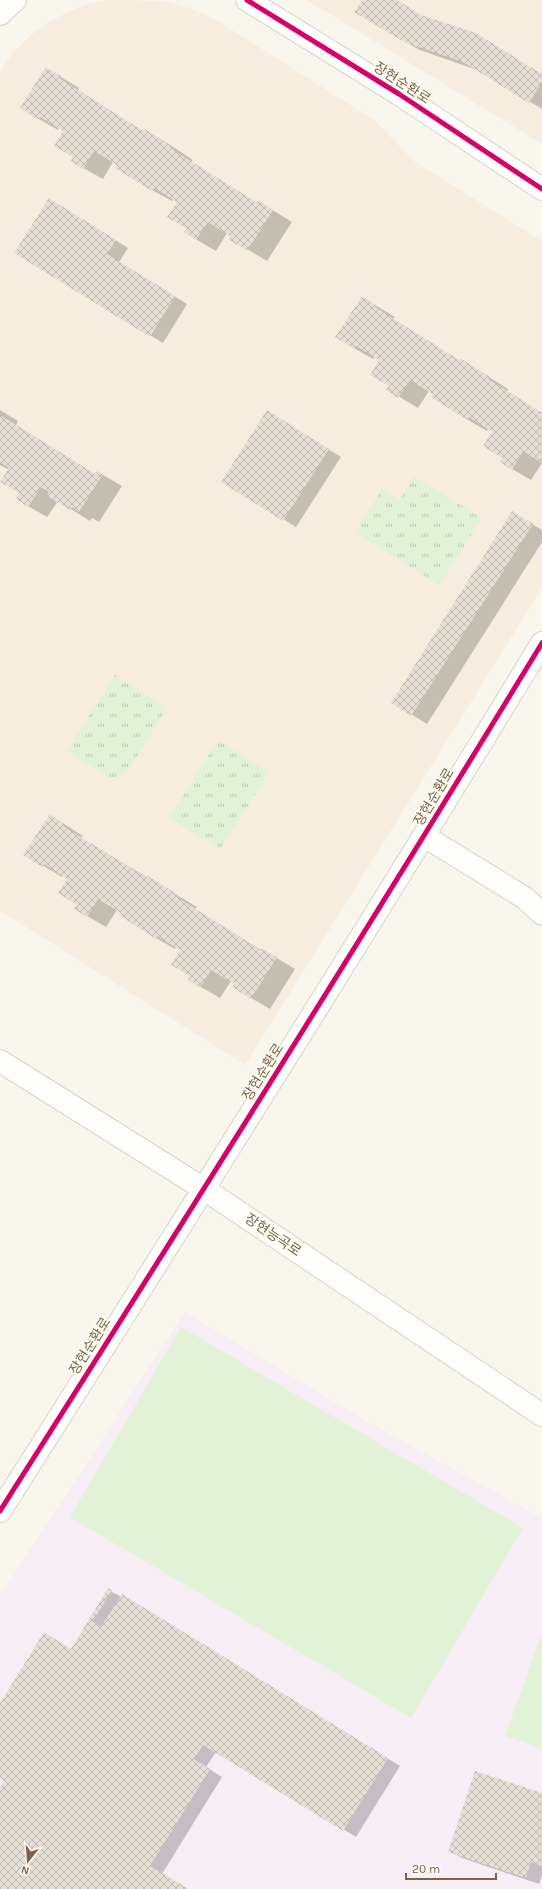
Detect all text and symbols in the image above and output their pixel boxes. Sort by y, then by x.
street label: 장현순환로 [370,58,434,108]
street label: 장현순환로 [410,765,458,829]
street label: 장현순환로 [239,1040,287,1104]
street label: 장현능곡로 [242,1210,305,1260]
street label: 장현순환로 [66,1314,114,1378]
north arrow [8,1841,48,1881]
scale bar [406,1855,496,1881]
text: 20 m [412,1862,440,1876]
text: N [20,1863,31,1877]

